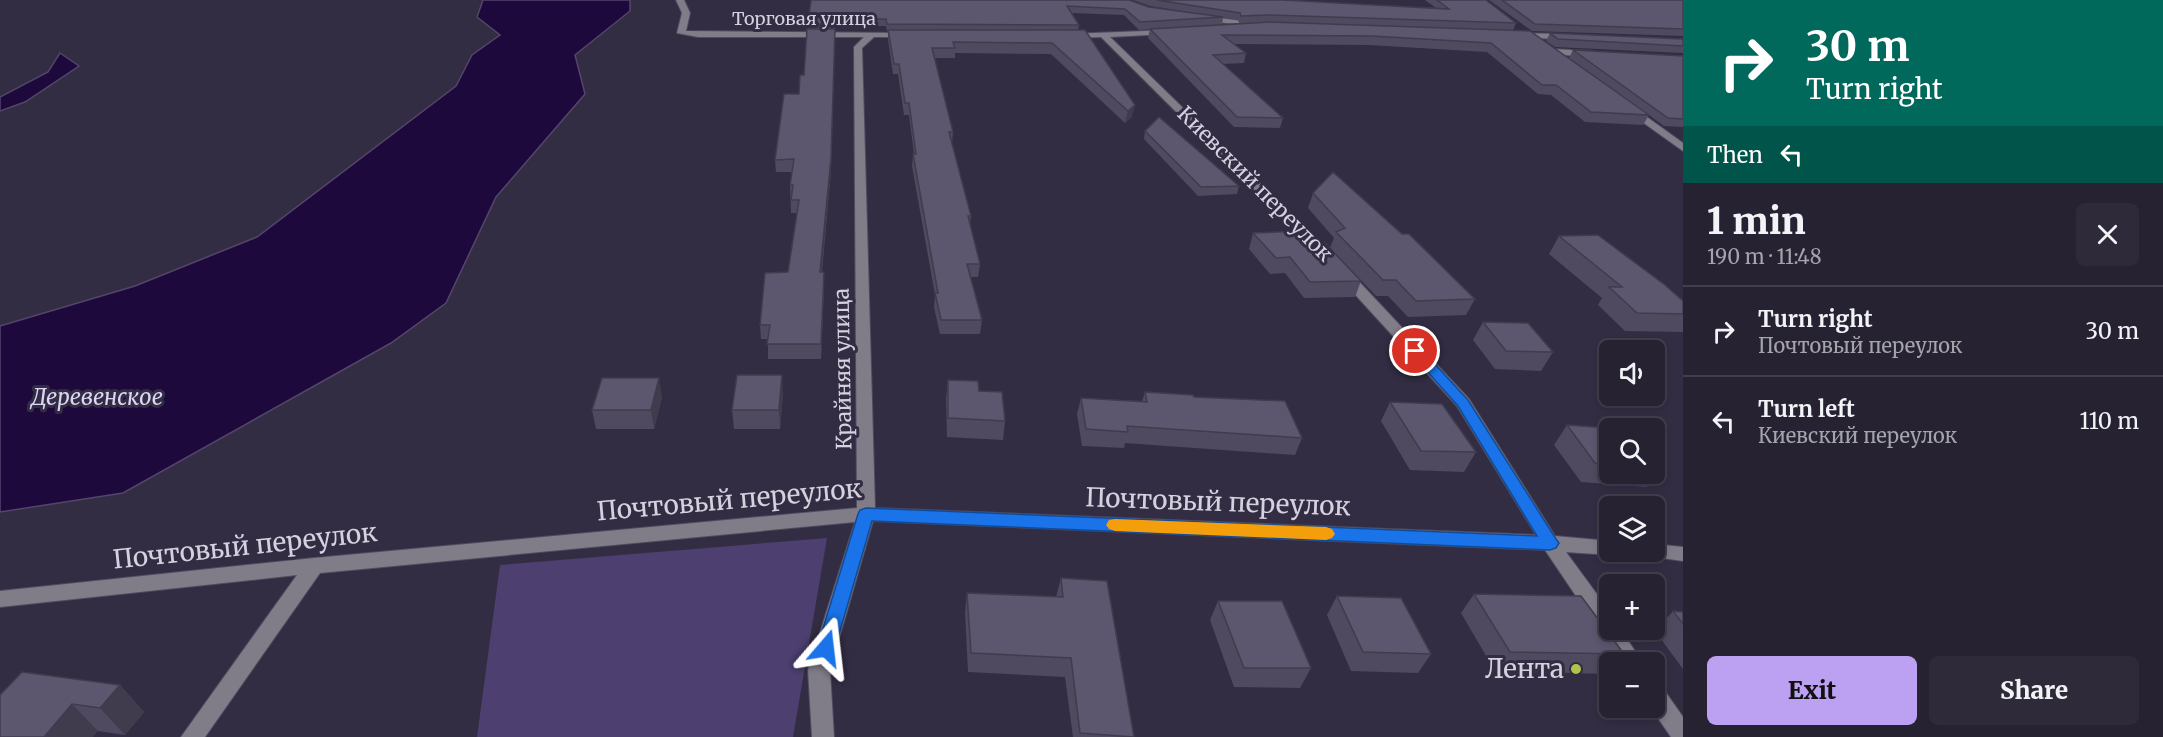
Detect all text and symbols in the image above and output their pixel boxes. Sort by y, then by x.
street label: Торговая улица [732,7,876,30]
text: 30 m [1806,20,1910,72]
icon: right [1707,24,1785,102]
text: Turn right [1806,72,1943,106]
street label: Киевский переулок [1172,100,1339,267]
icon: left [1775,138,1808,171]
text: Then [1707,141,1763,169]
text: 1 min [1707,199,1806,244]
button: close [2076,203,2139,266]
text: 190 m · 11:48 [1707,244,1822,269]
street label: Крайняя улица [828,288,857,450]
text: Turn right [1758,305,1872,333]
icon: right [1707,315,1740,348]
text: 30 m [2085,317,2139,345]
pin [1389,325,1440,376]
text: Почтовый переулок [1758,333,1962,358]
icon: arrive [1398,334,1431,367]
map controls [1599,340,1665,718]
button: sound [1599,340,1665,406]
water label: Деревенское [29,383,163,411]
text: Turn left [1758,395,1855,423]
icon: left [1707,405,1740,438]
text: 110 m [2080,407,2139,435]
button: search [1599,418,1665,484]
text: Киевский переулок [1758,423,1957,448]
street label: Почтовый переулок [595,471,863,528]
street label: Почтовый переулок [1085,480,1352,523]
button: layers [1599,496,1665,562]
street label: Почтовый переулок [111,515,379,576]
button: + [1599,574,1665,640]
position arrow [794,616,858,680]
place label: Лента [1485,652,1564,685]
button: − [1599,652,1665,718]
button: Exit [1707,656,1917,725]
button: Share [1929,656,2139,725]
marker: Лента [1569,662,1583,676]

